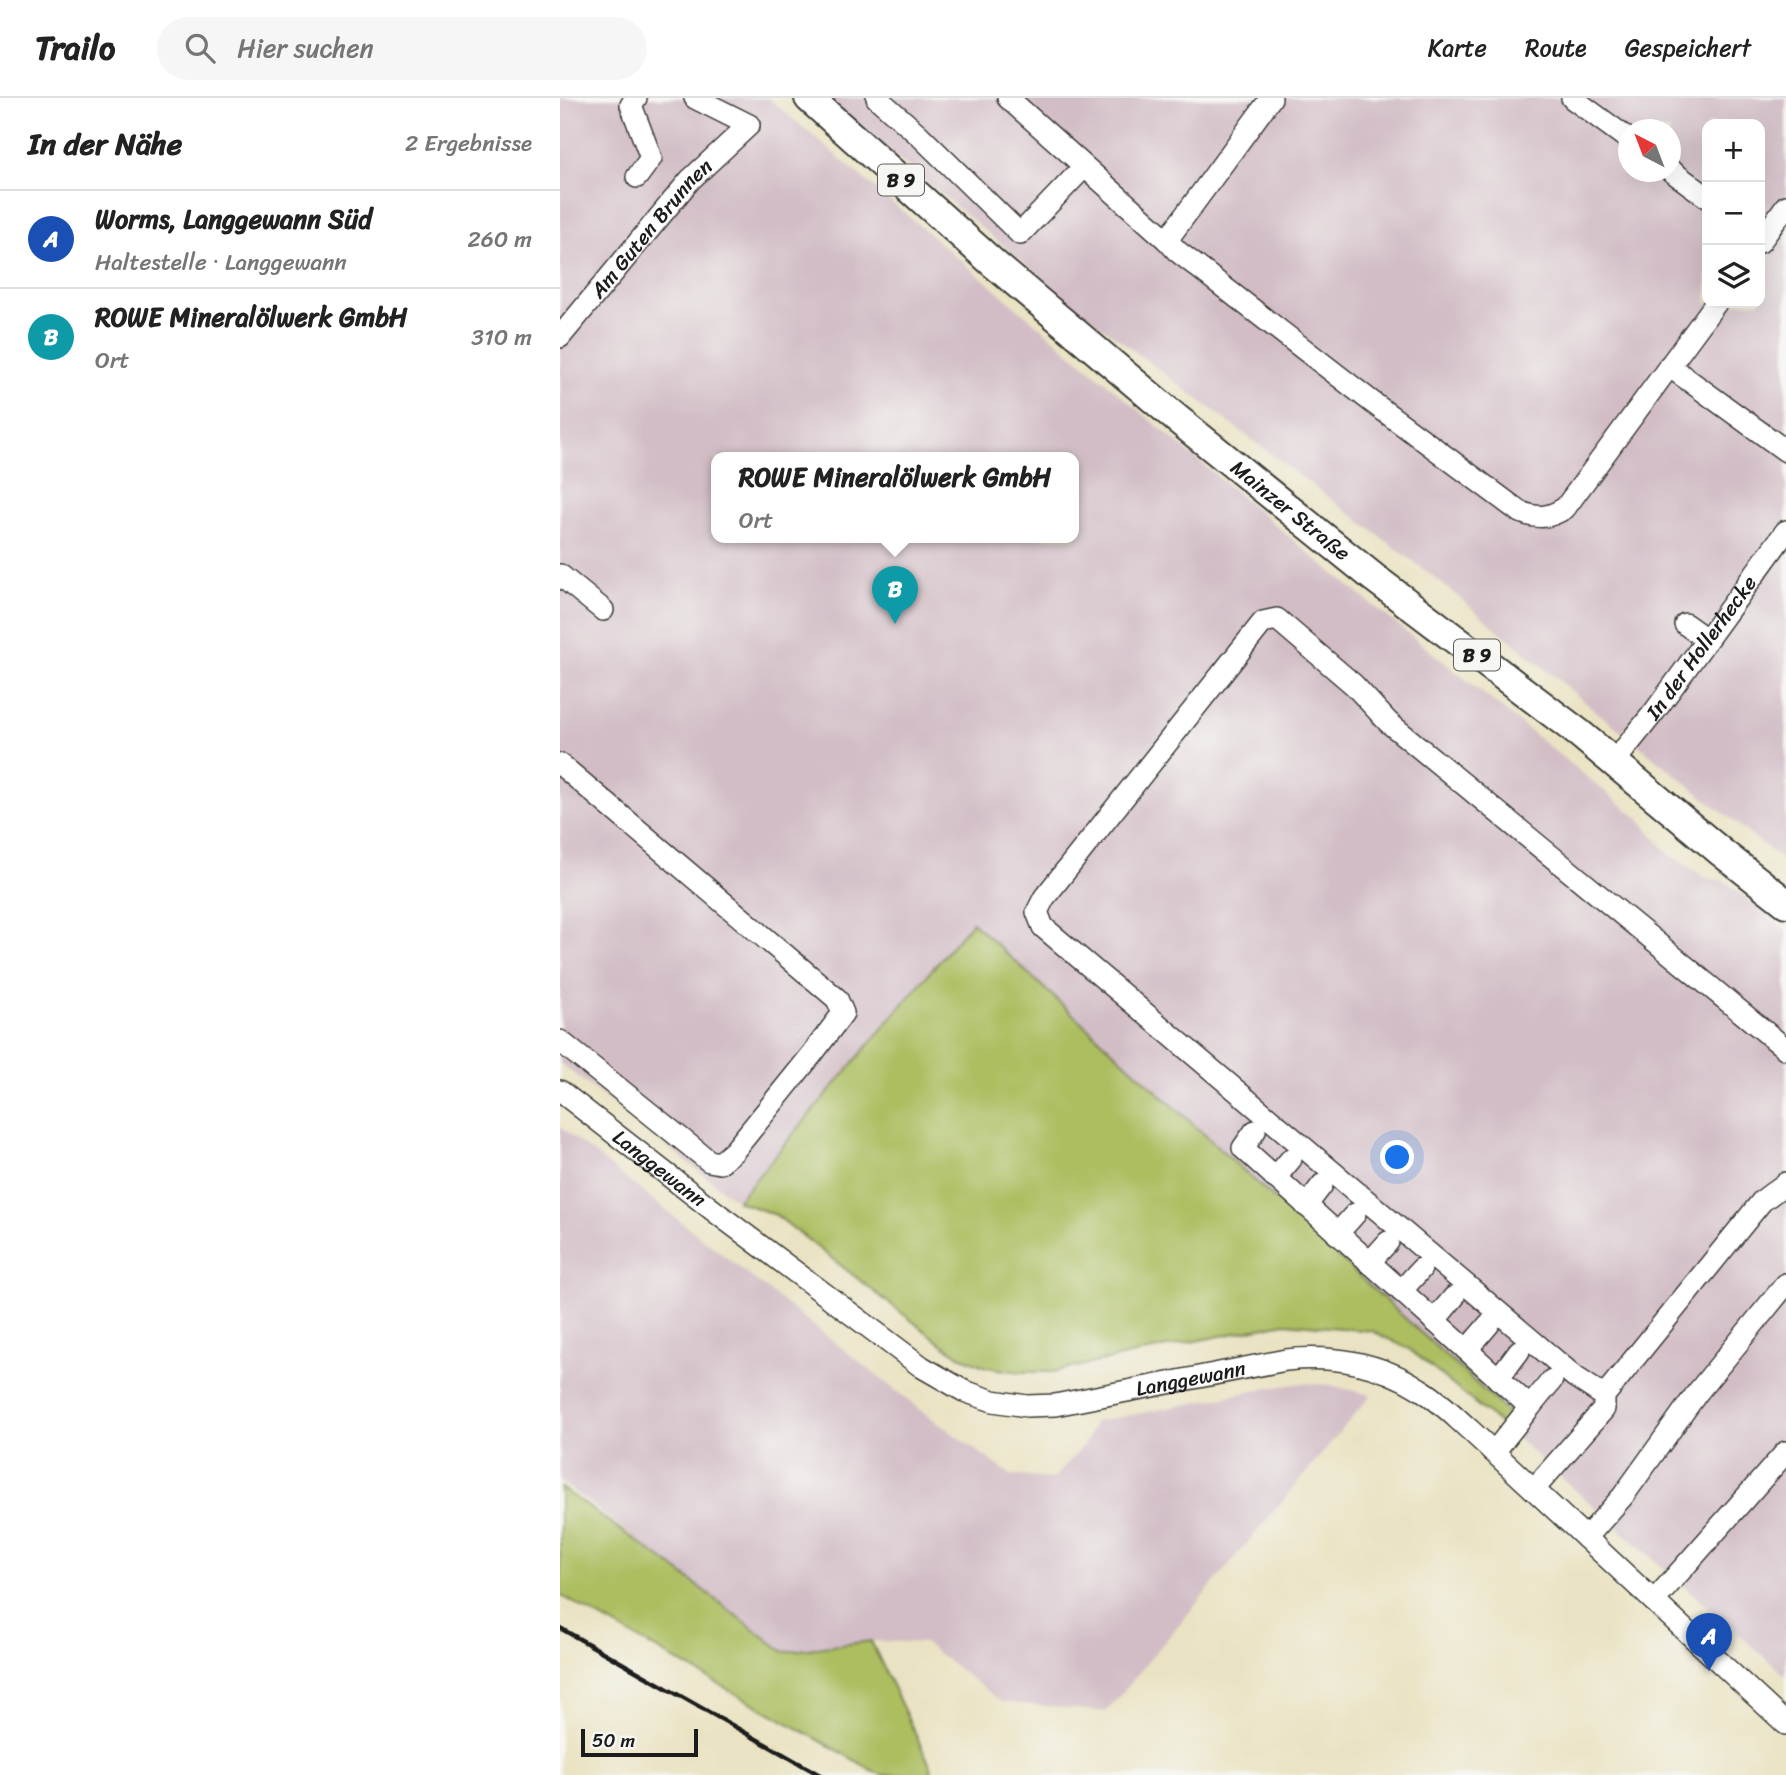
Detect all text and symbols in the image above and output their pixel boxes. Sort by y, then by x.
search box [157,17,647,80]
text: Trailo [35,19,115,77]
text: Hier suchen [237,25,374,71]
text: Karte [1428,27,1487,69]
text: Route [1525,27,1587,69]
text: Gespeichert [1625,27,1751,69]
icon: search [181,29,219,67]
text: In der Nähe [28,117,182,171]
north arrow [1618,119,1681,182]
map controls [1702,119,1765,308]
button: + [1702,119,1765,182]
text: 2 Ergebnisse [405,123,532,164]
street label: Am Guten Brunnen [580,149,722,308]
road number: B 9 [878,164,924,195]
button: − [1702,182,1765,245]
text: Worms, Langgewann Süd [95,196,372,242]
text: A [43,219,59,260]
text: 260 m [467,219,532,260]
text: Haltestelle · Langgewann [95,242,347,283]
button: layers [1702,245,1765,308]
text: ROWE Mineralölwerk GmbH [95,294,408,340]
text: B [44,317,58,358]
text: 310 m [471,317,532,358]
text: Ort [95,340,129,381]
street label: Mainzer Straße [1222,450,1359,571]
popup [711,452,1079,543]
text: ROWE Mineralölwerk GmbH [739,454,1051,500]
text: Ort [739,500,773,541]
pin: B [872,566,918,624]
street label: In der Hollerhecke [1635,567,1767,729]
road number: B 9 [1454,640,1500,670]
street label: Langgewann [604,1119,715,1218]
your location [1380,1140,1414,1174]
street label: Langgewann [1132,1349,1249,1408]
pin: A [1686,1613,1732,1671]
text: 50 m [592,1724,635,1757]
scale bar [581,1726,698,1758]

